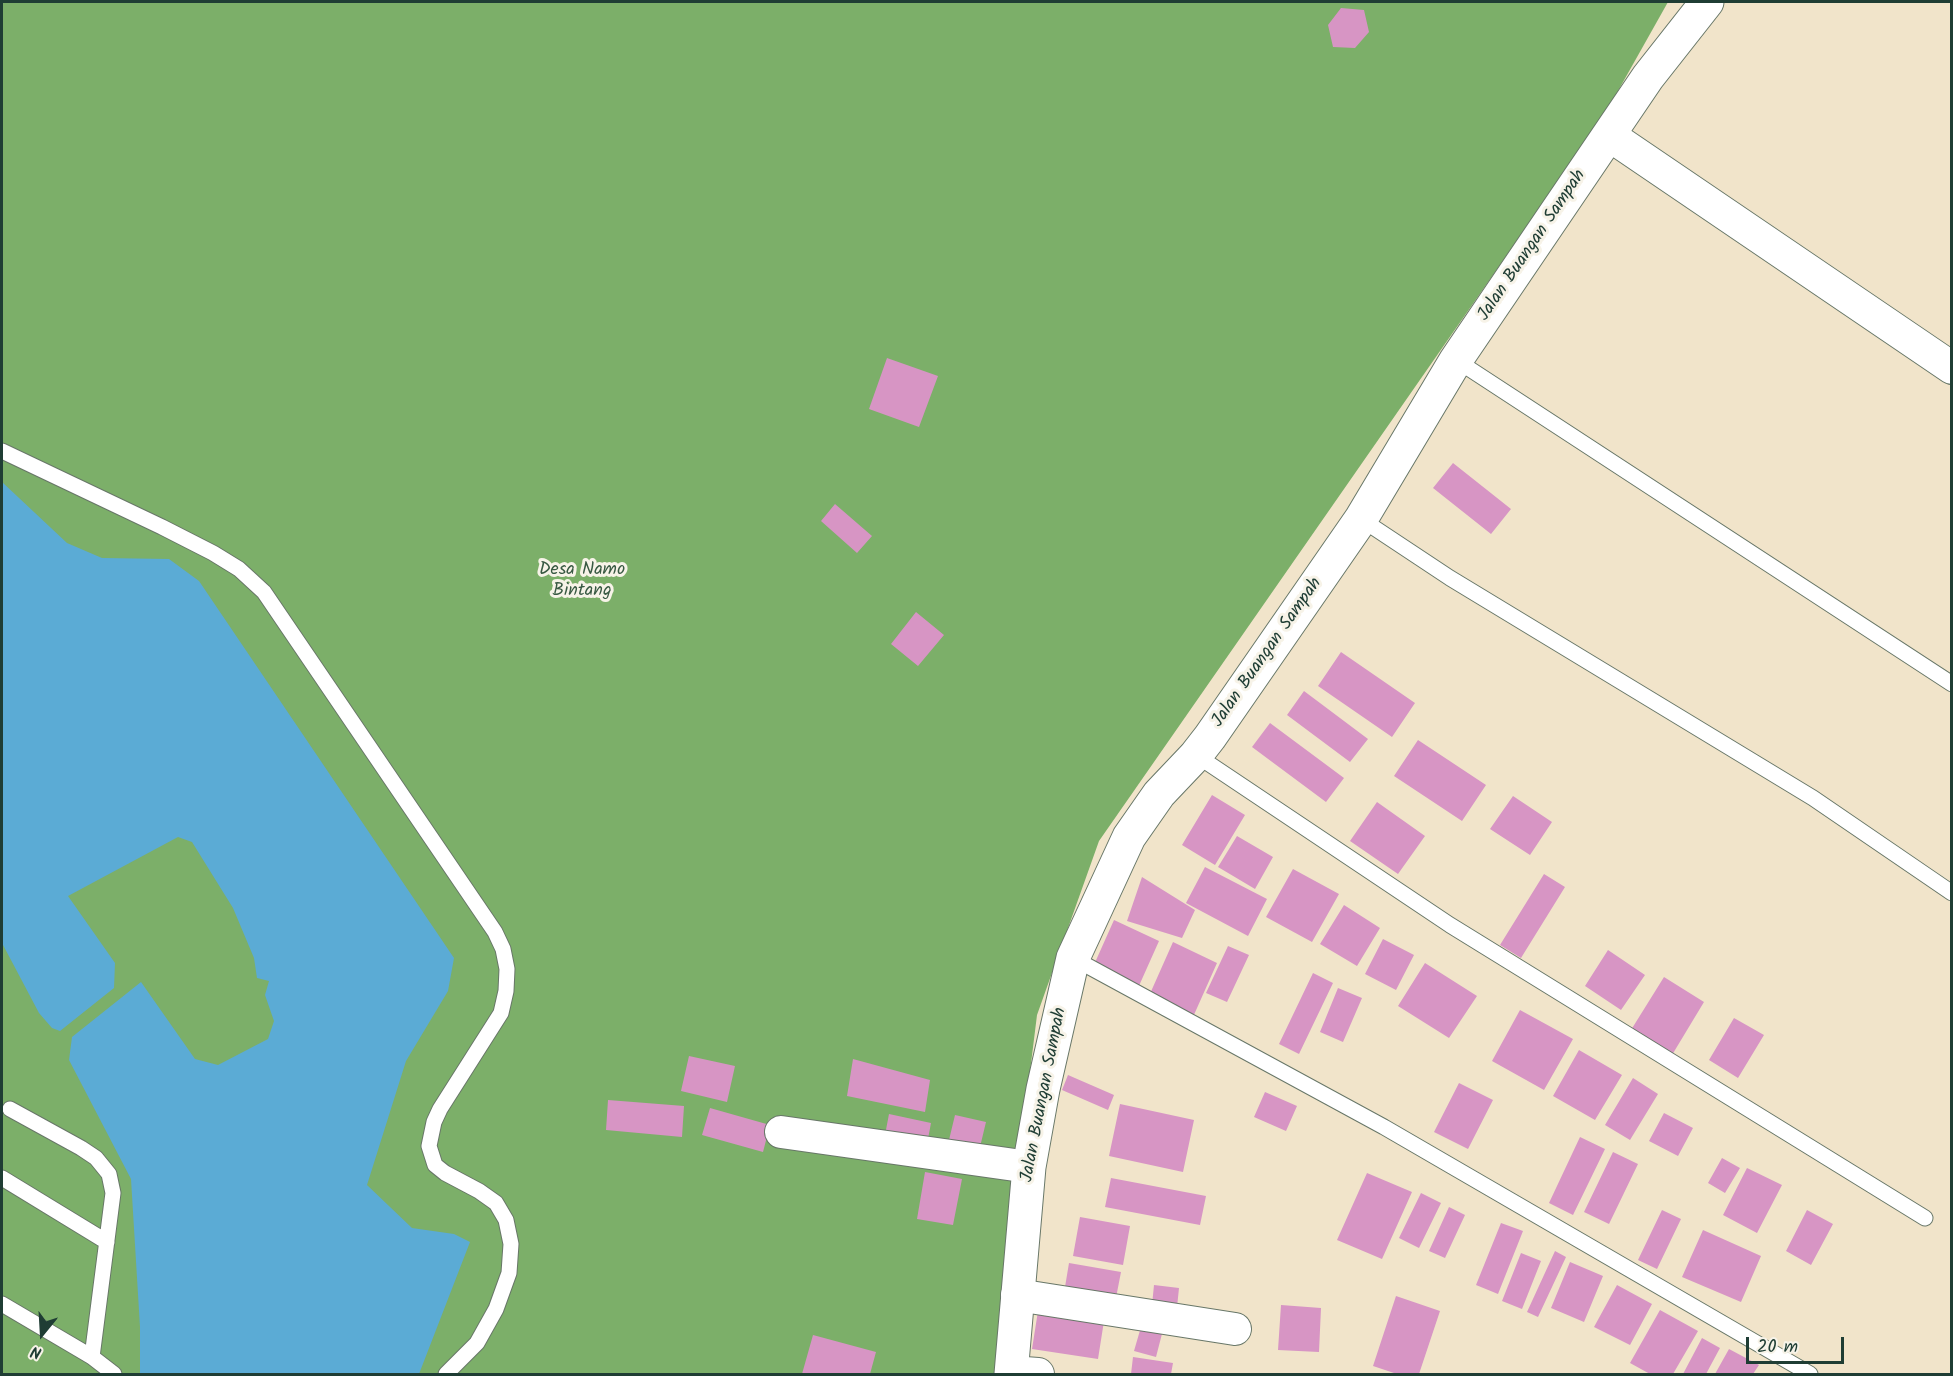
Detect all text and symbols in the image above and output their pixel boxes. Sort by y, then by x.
street label: Jalan Buangan Sampah [1474,166,1592,326]
park label: Desa Namo Bintang [539,560,625,602]
street label: Jalan Buangan Sampah [1208,574,1328,732]
street label: Jalan Buangan Sampah [1017,1006,1073,1184]
north arrow [12,1304,72,1364]
scale bar [1749,1325,1846,1363]
text: 20 m [1757,1333,1798,1362]
text: N [28,1338,45,1365]

